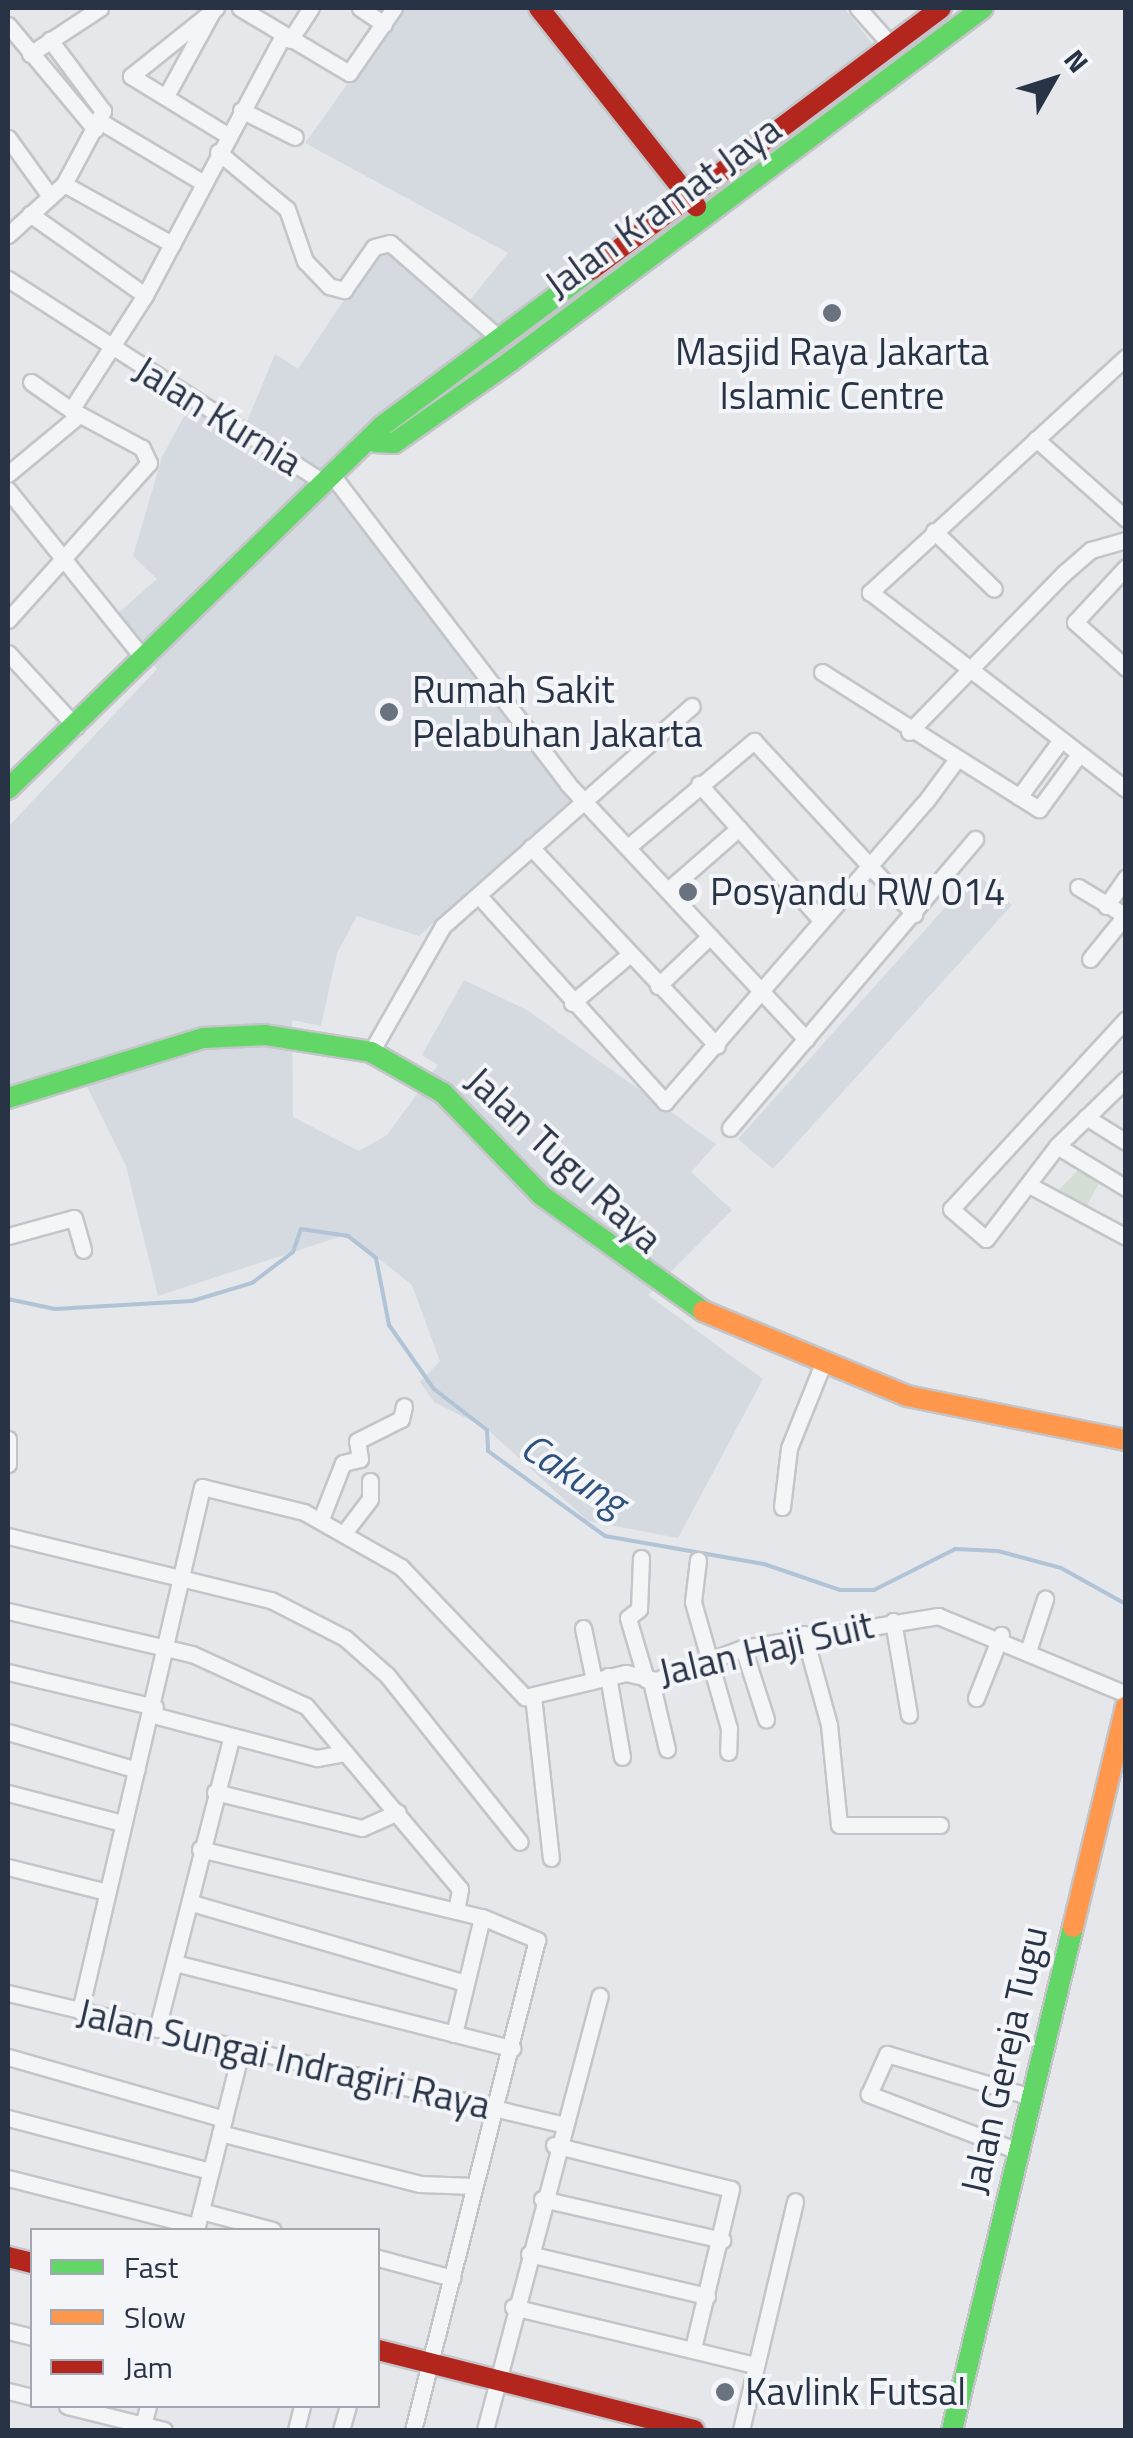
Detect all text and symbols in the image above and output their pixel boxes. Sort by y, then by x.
north arrow [1003,30,1103,130]
text: N [1054,40,1100,82]
street label: Jalan Kramat Jaya [536,106,790,308]
marker: Masjid Raya Jakarta Islamic Centre [821,302,843,324]
place label: Masjid Raya Jakarta Islamic Centre [675,329,989,418]
street label: Jalan Kurnia [126,347,310,485]
place label: Rumah Sakit Pelabuhan Jakarta [412,667,702,756]
marker: Rumah Sakit Pelabuhan Jakarta [376,699,402,725]
place label: Posyandu RW 014 [710,869,1005,915]
marker: Posyandu RW 014 [675,879,701,905]
street label: Jalan Tugu Raya [457,1058,671,1262]
water label: Cakung [512,1422,636,1526]
street label: Jalan Haji Suit [654,1602,878,1696]
street label: Jalan Gereja Tugu [951,1922,1057,2198]
street label: Jalan Sungai Indragiri Raya [73,1989,495,2129]
legend [30,2228,380,2408]
text: Fast [124,2244,178,2290]
text: Slow [124,2294,186,2340]
text: Jam [124,2344,173,2390]
place label: Kavlink Futsal [745,2369,966,2415]
marker: Kavlink Futsal [714,2381,736,2403]

